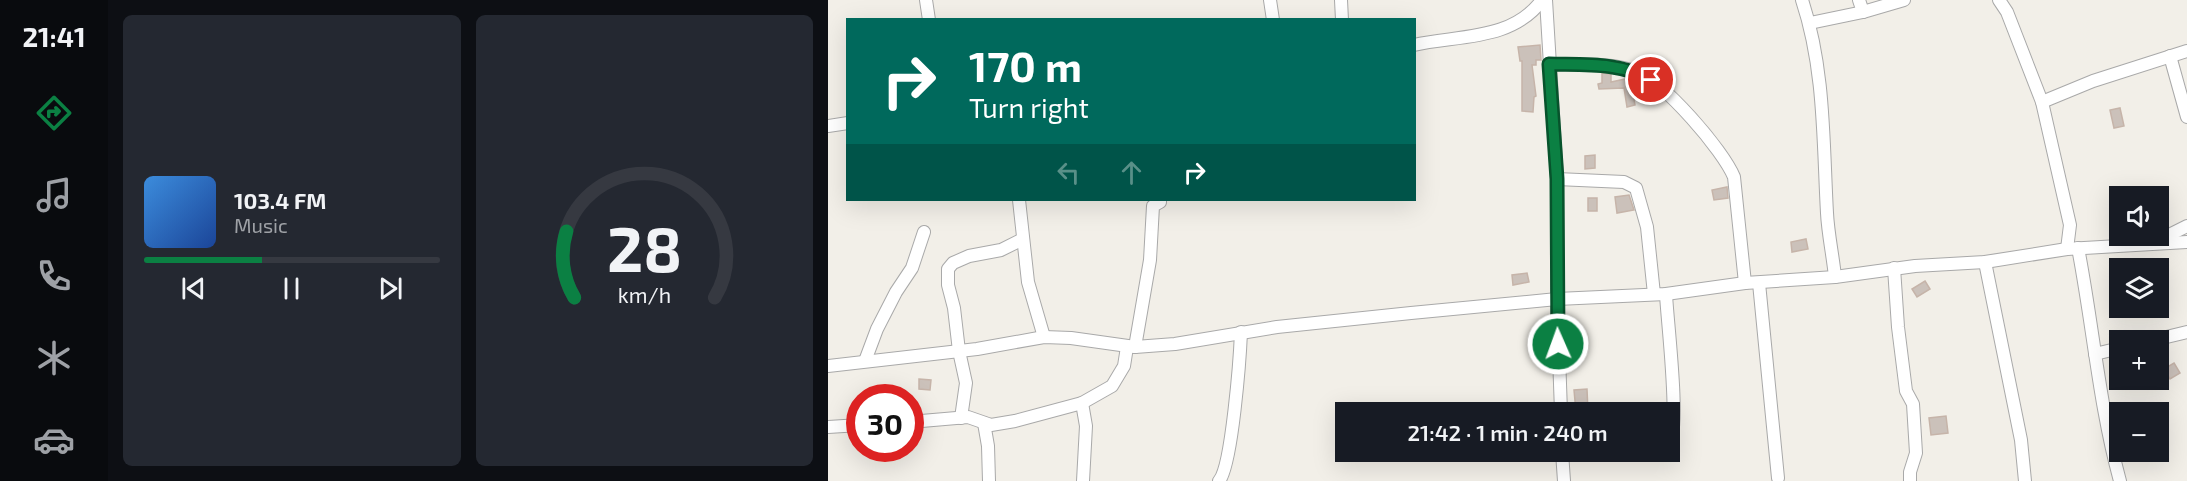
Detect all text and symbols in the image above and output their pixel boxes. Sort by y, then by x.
text: 21:41 [22,20,86,52]
text: 170 m [969,40,1082,90]
icon: right [870,42,948,120]
pin [1625,54,1676,105]
icon: arrive [1634,63,1667,96]
text: Turn right [969,91,1089,123]
icon: directions [33,92,75,134]
icon: left [1052,156,1085,189]
icon: ahead [1115,156,1148,189]
icon: right [1178,156,1211,189]
icon: music [33,174,75,216]
map controls [2109,186,2169,462]
button: sound [2109,186,2169,246]
text: 103.4 FM [234,187,326,213]
text: 28 [607,210,682,285]
text: Music [234,213,288,237]
icon: phone [33,255,75,297]
button: layers [2109,258,2169,318]
icon: previous [177,272,210,305]
icon: pause [275,272,308,305]
icon: next [374,272,407,305]
text: km/h [618,282,671,307]
position arrow [1526,312,1590,376]
button: + [2109,330,2169,390]
icon: climate [33,337,75,379]
speed limit sign: 30 [846,384,924,462]
button: − [2109,402,2169,462]
icon: car [33,419,75,461]
text: 21:42 · 1 min · 240 m [1407,419,1608,445]

